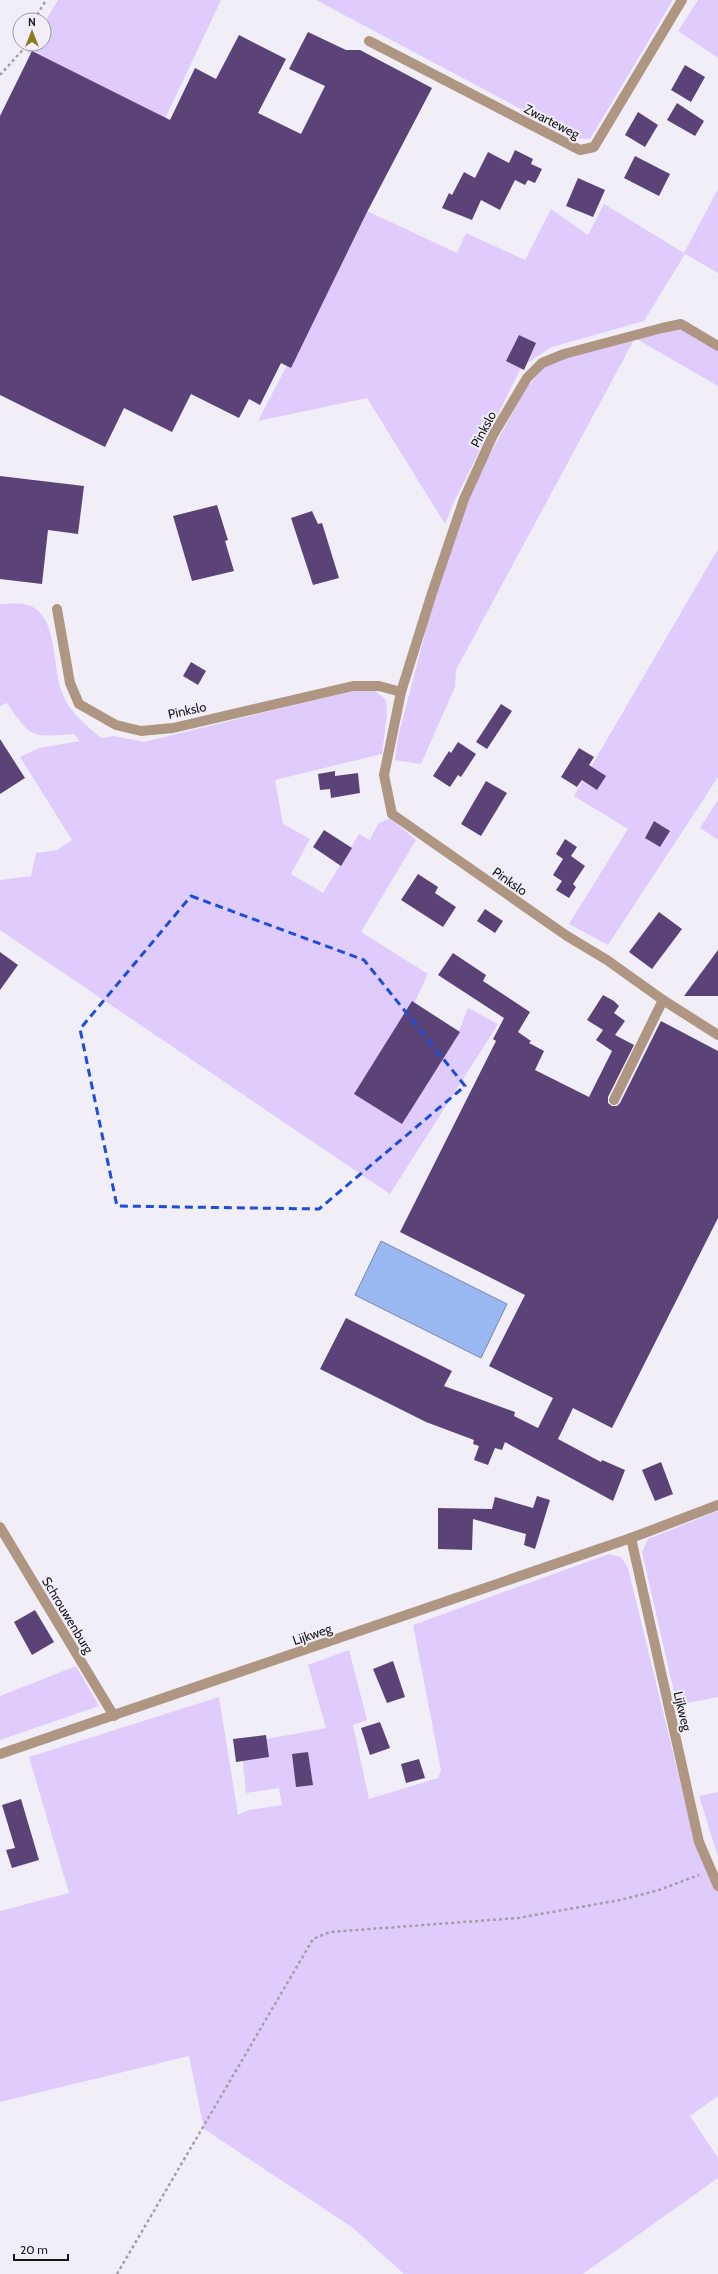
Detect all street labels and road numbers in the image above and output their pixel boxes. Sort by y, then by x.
street label: Zwarteweg [522,100,583,142]
street label: Pinkslo [467,408,499,450]
street label: Pinkslo [166,698,208,722]
street label: Pinkslo [490,863,530,899]
street label: Schrouwenburg [39,1574,97,1657]
street label: Lijkweg [290,1620,334,1649]
street label: Lijkweg [670,1690,695,1733]

